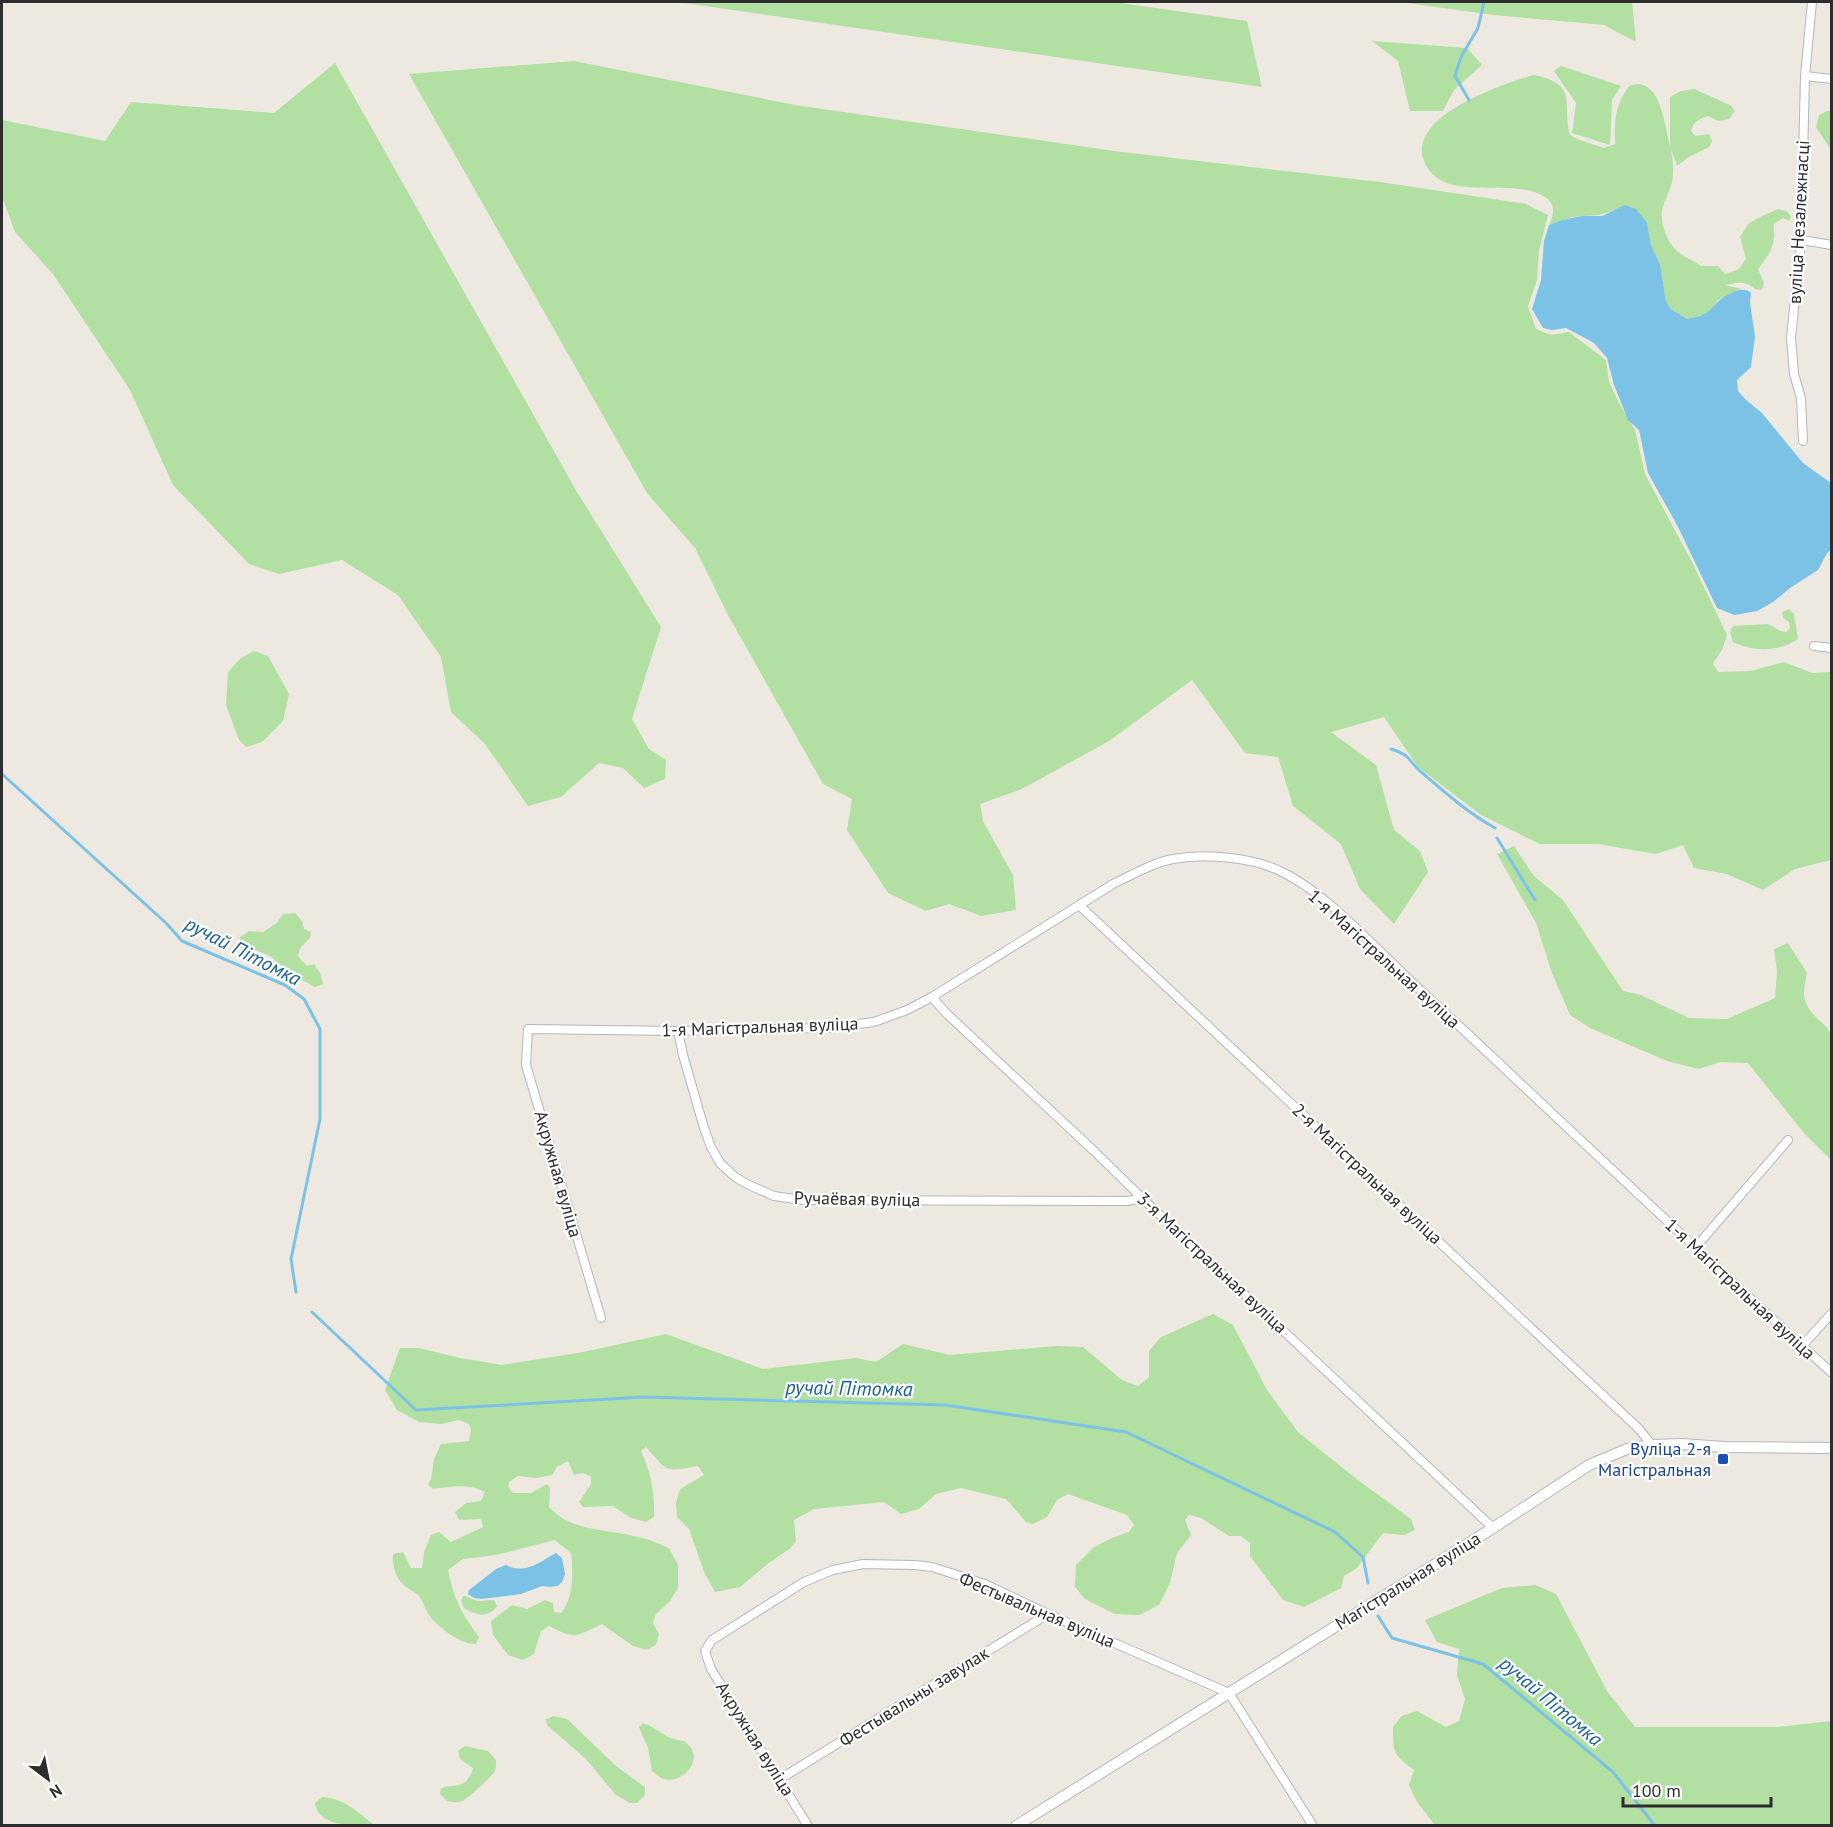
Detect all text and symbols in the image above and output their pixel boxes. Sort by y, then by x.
street label: вуліца Незалежнасці [1783,139,1814,305]
street label: 1-я Магістральная вуліца [1303,884,1465,1033]
water label: ручай Пітомка [180,910,306,992]
street label: 1-я Магістральная вуліца [661,1012,859,1041]
street label: 2-я Магістральная вуліца [1287,1098,1447,1249]
street label: Акружная вуліца [529,1108,588,1240]
street label: Ручаёвая вуліца [794,1186,920,1211]
street label: 3-я Магістральная вуліца [1132,1187,1292,1338]
street label: 1-я Магістральная вуліца [1660,1213,1820,1364]
water label: ручай Пітомка [784,1374,913,1402]
place label: Вуліца 2-я Магістральная [1598,1437,1711,1481]
marker: Вуліца 2-я Магістральная [1716,1452,1730,1466]
street label: Магістральная вуліца [1331,1526,1485,1635]
street label: Фестывальная вуліца [956,1566,1119,1653]
street label: Фестывальны завулак [835,1641,993,1752]
water label: ручай Пітомка [1493,1650,1608,1752]
street label: Акружная вуліца [711,1677,800,1800]
north arrow [18,1749,78,1809]
scale bar [1623,1770,1772,1808]
text: 100 m [1632,1779,1681,1802]
text: N [46,1780,66,1803]

